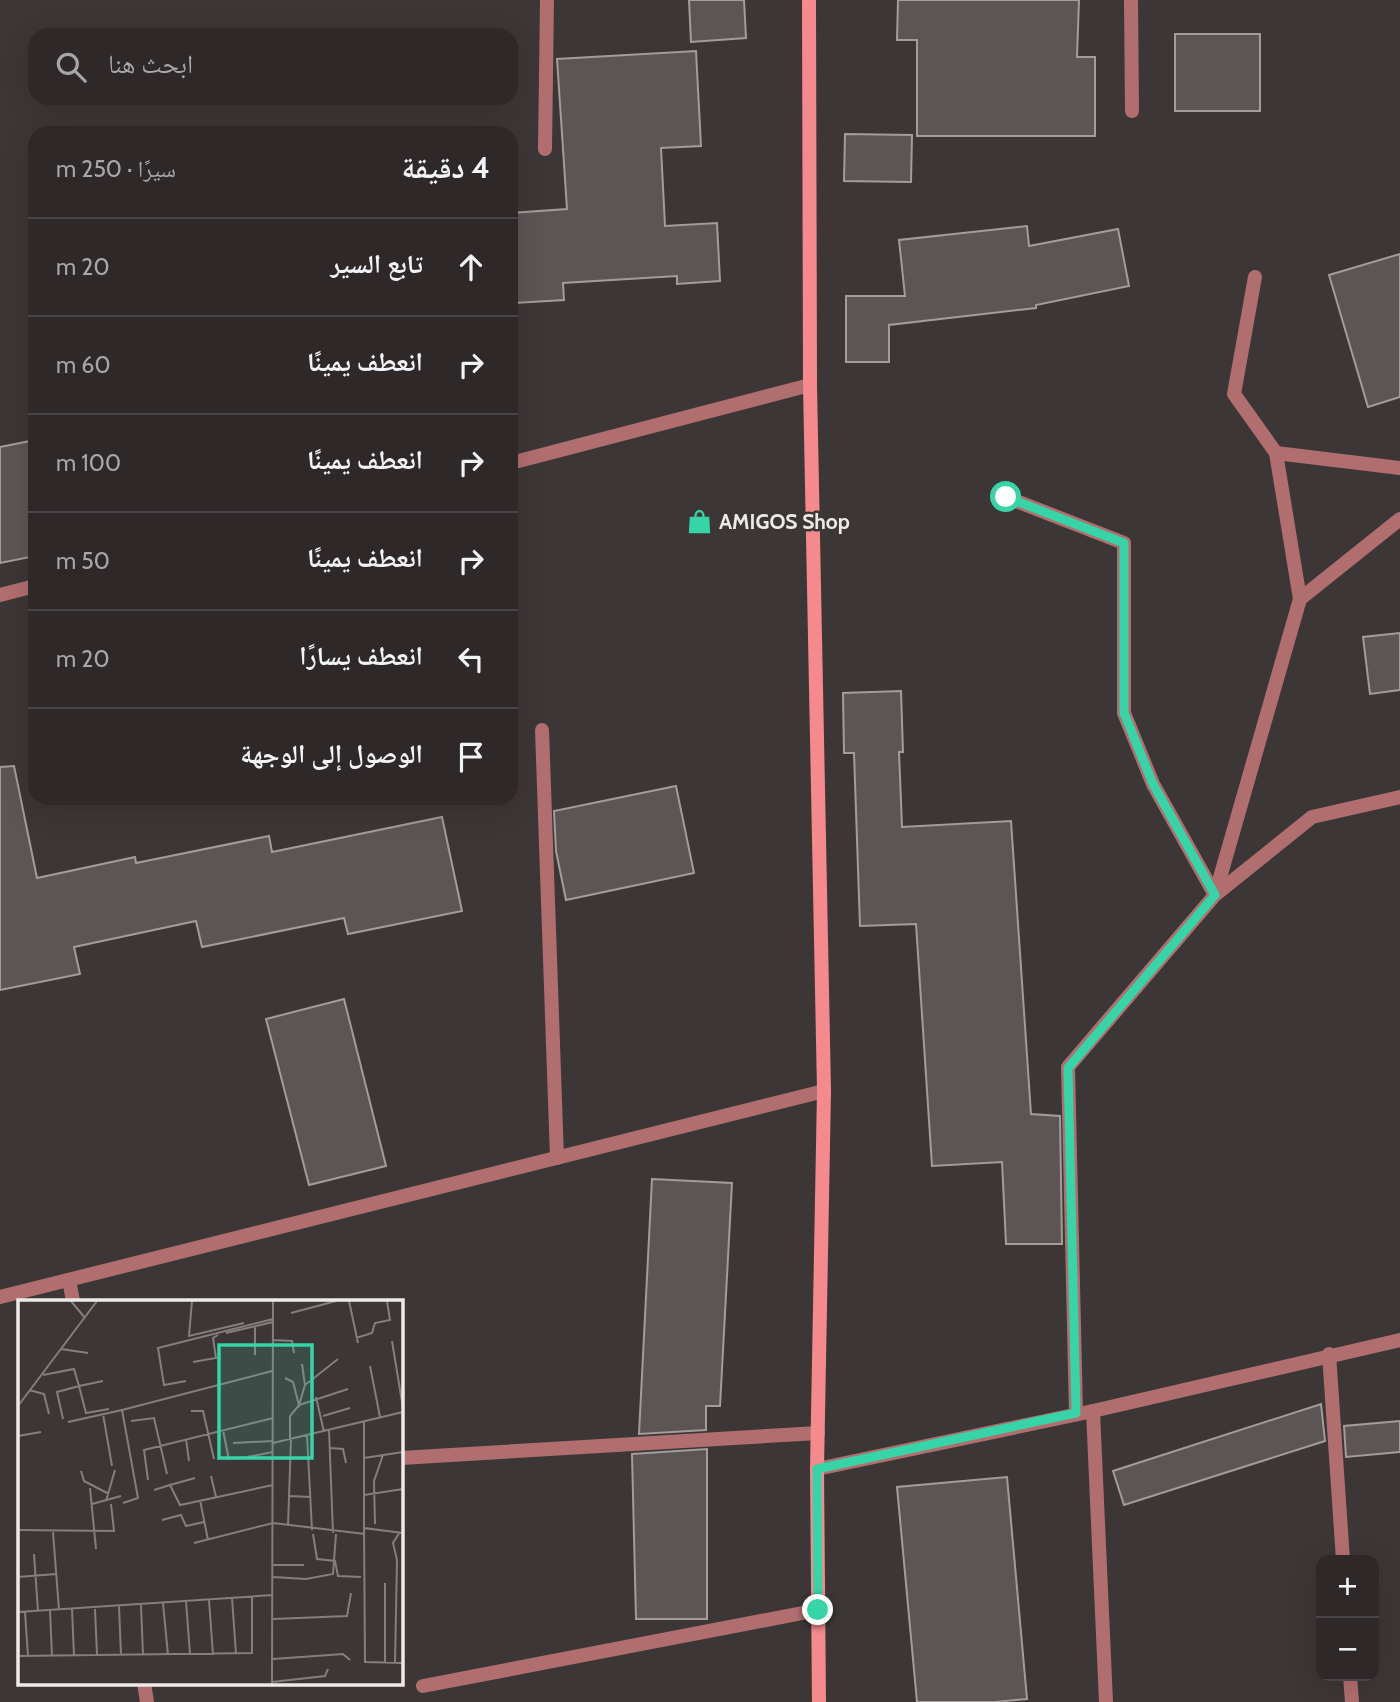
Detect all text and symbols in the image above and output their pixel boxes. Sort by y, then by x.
search box [28,28,518,105]
icon: search [52,48,90,86]
text: ابحث هنا [108,48,193,80]
text: 4 دقيقة [402,149,490,186]
text: سيرًا · 250 m [56,155,176,183]
text: تابع السير [330,248,423,280]
icon: ahead [452,248,490,286]
text: 20 m [56,253,109,281]
text: انعطف يمينًا [307,346,423,378]
icon: right [452,346,490,384]
text: 60 m [56,351,110,379]
text: انعطف يمينًا [307,444,423,476]
icon: right [452,444,490,482]
text: 100 m [56,449,121,477]
route start [990,481,1021,512]
shop icon: AMIGOS Shop [685,507,713,535]
place label: AMIGOS Shop [719,509,850,534]
text: انعطف يمينًا [307,542,423,574]
icon: right [452,542,490,580]
text: 50 m [56,547,110,575]
text: انعطف يسارًا [299,640,423,672]
icon: left [452,640,490,678]
text: 20 m [56,645,109,673]
text: الوصول إلى الوجهة [240,738,423,770]
icon: arrive [452,738,490,776]
inset map [18,1300,402,1684]
map controls [1316,1555,1379,1681]
button: + [1316,1555,1379,1618]
route end [802,1594,833,1625]
button: − [1316,1618,1379,1681]

